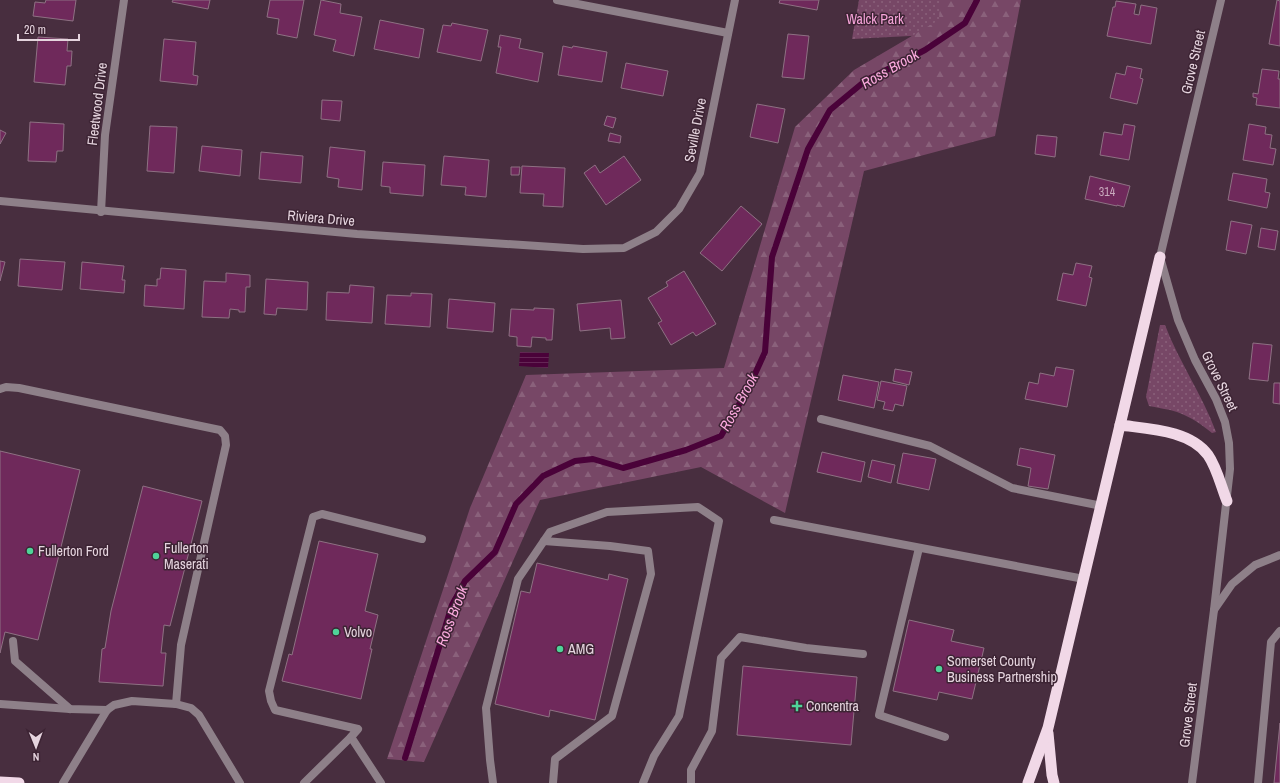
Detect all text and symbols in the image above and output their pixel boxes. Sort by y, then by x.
park label: Walck Park [846,10,904,28]
scale bar [18,16,79,42]
text: 20 m [24,22,46,38]
street label: Grove Street [1177,28,1209,96]
water label: Ross Brook [857,43,923,94]
street label: Fleetwood Drive [83,61,111,147]
street label: Seville Drive [680,96,710,164]
house number: 314 [1099,184,1116,200]
street label: Riviera Drive [287,206,355,230]
street label: Grove Street [1198,348,1242,414]
water label: Ross Brook [714,368,764,435]
place label: Fullerton Maserati [164,539,209,573]
place label: Fullerton Ford [38,542,109,560]
marker: Fullerton Ford [25,546,35,556]
marker: Fullerton Maserati [151,551,161,561]
water label: Ross Brook [430,582,473,649]
place label: Volvo [344,623,372,641]
marker: Volvo [331,627,341,637]
place label: AMG [567,640,594,658]
marker: AMG [555,644,565,654]
place label: Somerset County Business Partnership [947,652,1057,686]
marker: Somerset County Business Partnership [934,664,944,674]
street label: Grove Street [1175,682,1201,748]
place label: Concentra [806,697,860,715]
marker: Concentra [791,700,803,712]
north arrow [16,727,56,767]
text: N [33,750,40,764]

